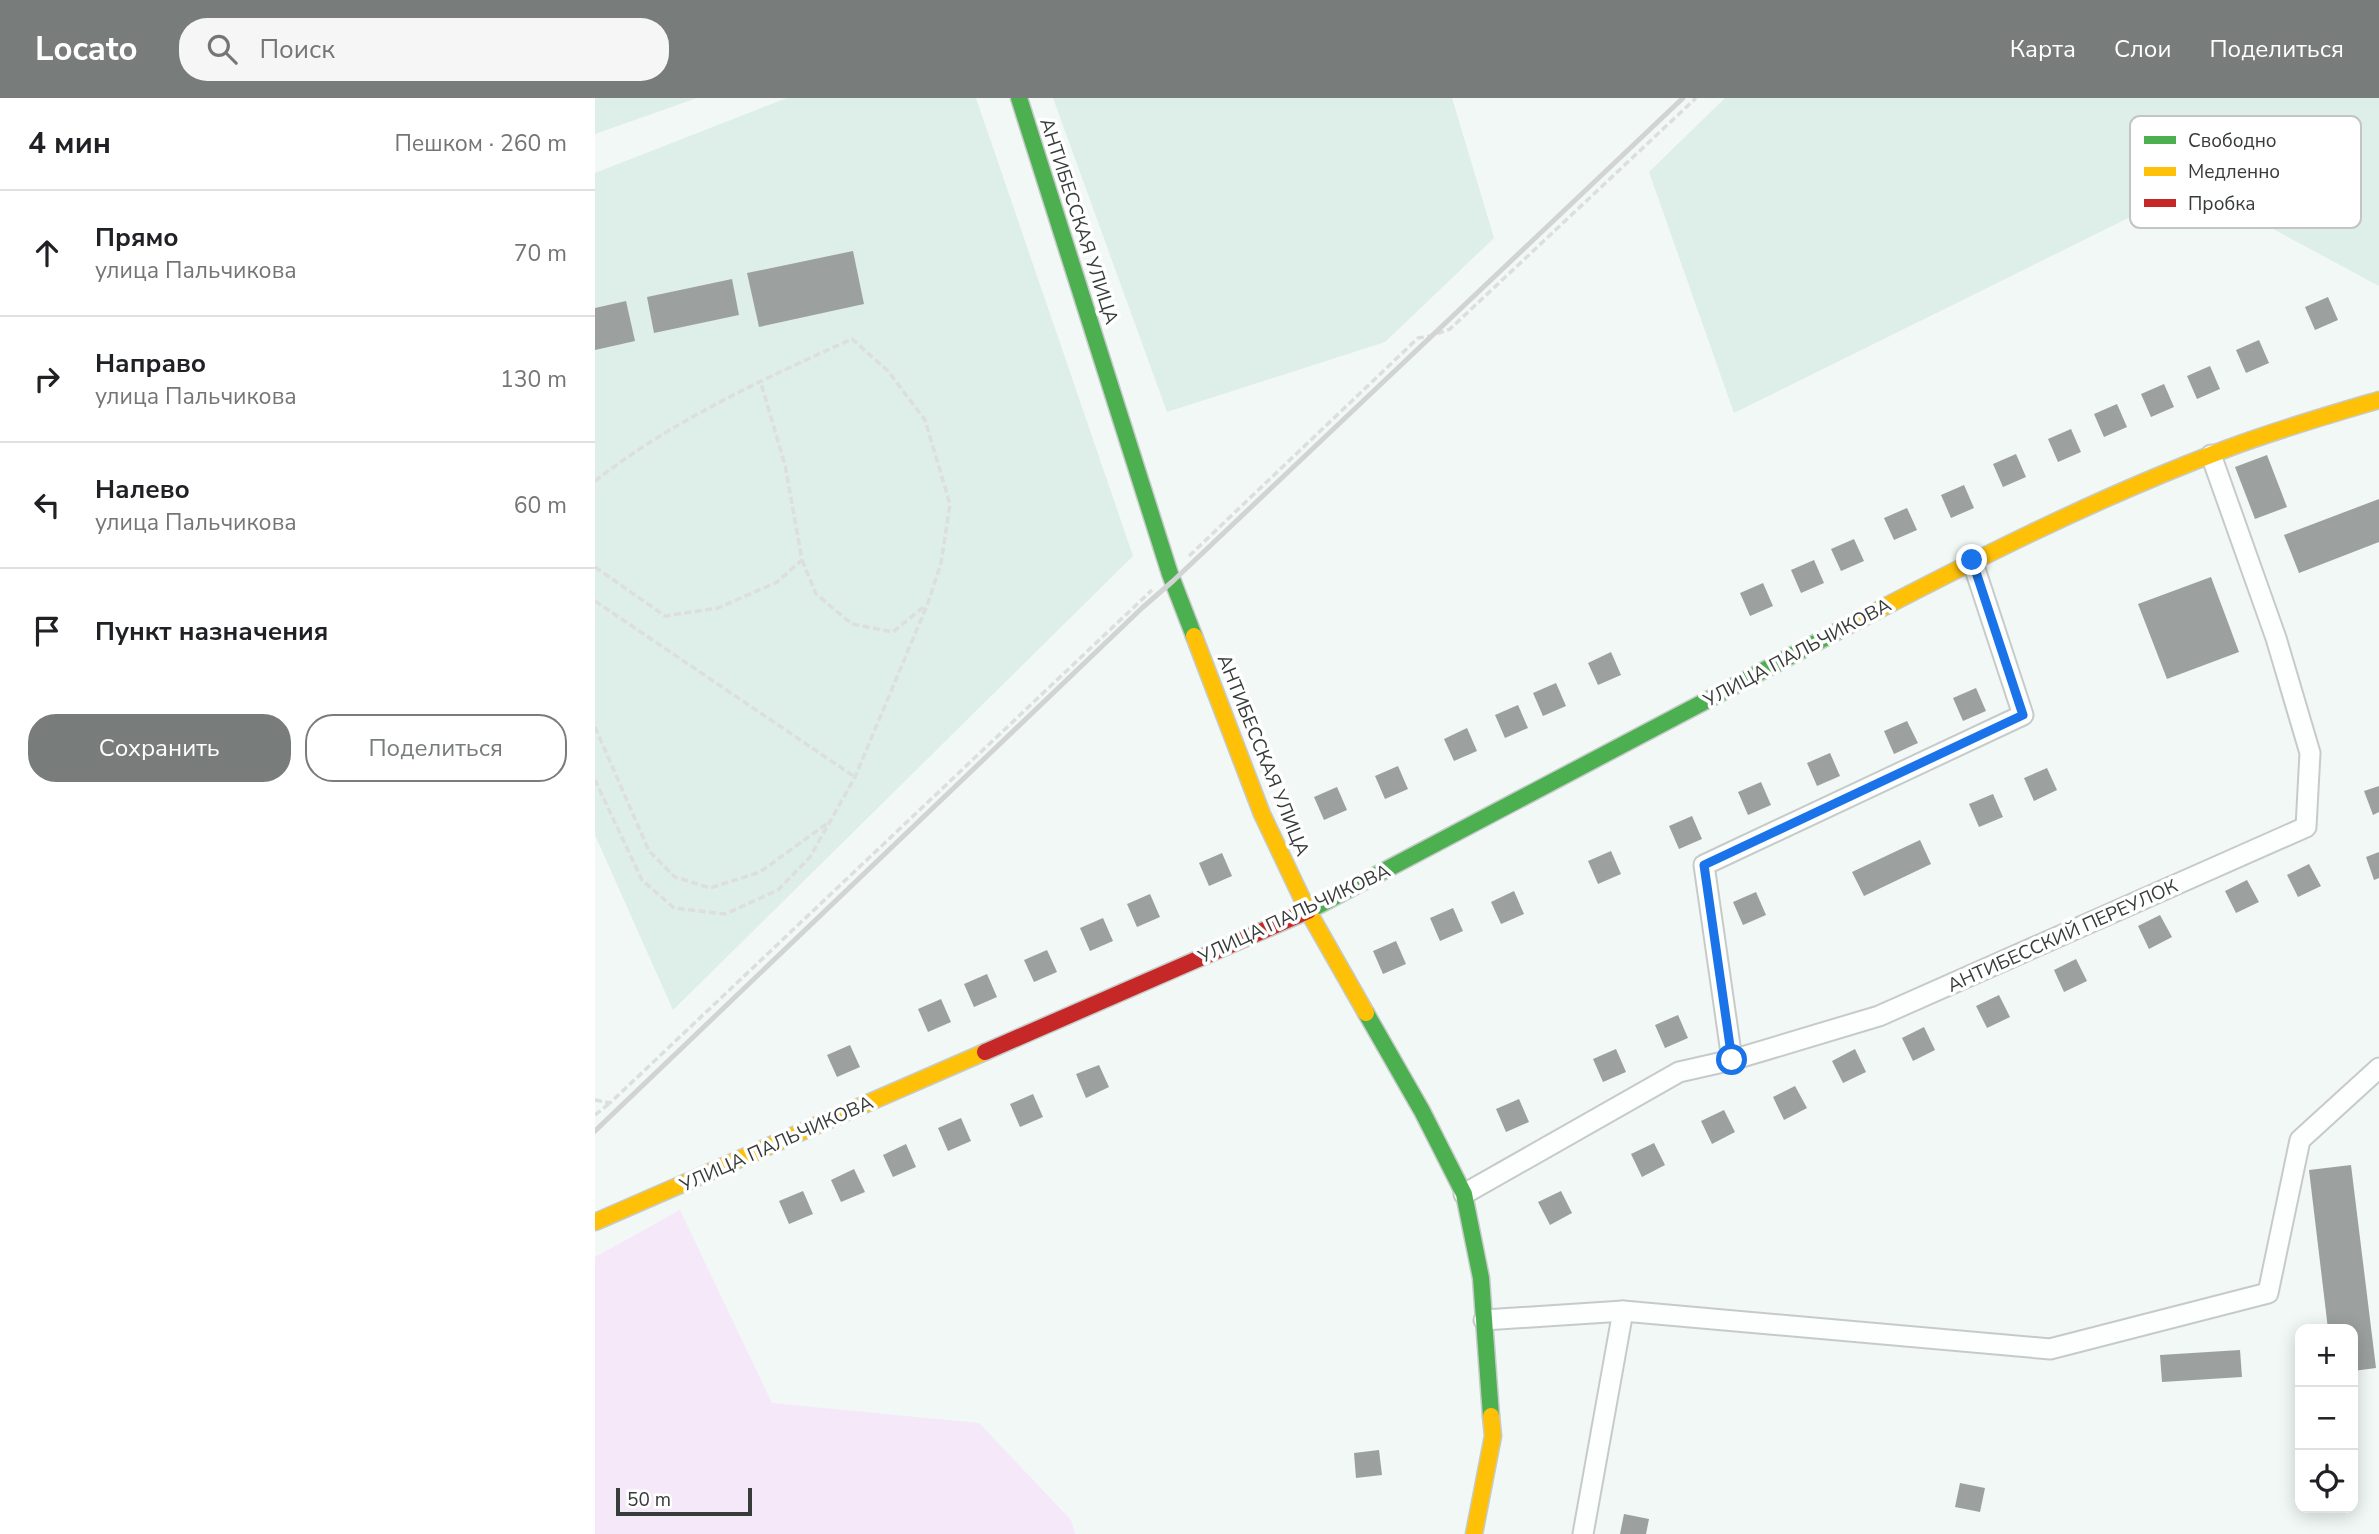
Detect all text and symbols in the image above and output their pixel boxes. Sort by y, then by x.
search box [179,18,669,81]
text: Locato [35,27,137,72]
icon: search [203,30,241,68]
text: Поиск [259,32,335,67]
text: Карта [2010,33,2076,65]
text: Слои [2114,33,2171,65]
text: Поделиться [2209,33,2344,65]
street label: АНТИБЕССКАЯ УЛИЦА [1033,115,1125,328]
legend [2130,116,2361,228]
text: 4 мин [28,123,111,164]
text: Пешком · 260 m [394,128,567,159]
text: Свободно [2188,128,2277,154]
text: Медленно [2188,159,2280,185]
text: Пробка [2188,191,2255,217]
text: Прямо [95,220,179,255]
icon: ahead [28,234,66,272]
text: 70 m [514,238,567,269]
text: улица Пальчикова [95,255,297,286]
text: Направо [95,346,206,381]
icon: right [28,360,66,398]
text: 130 m [500,364,567,395]
text: улица Пальчикова [95,381,297,412]
text: Налево [95,472,190,507]
icon: left [28,486,66,524]
text: 60 m [514,490,567,521]
text: улица Пальчикова [95,507,297,538]
route end [1956,544,1987,575]
street label: УЛИЦА ПАЛЬЧИКОВА [1698,592,1896,714]
icon: arrive [28,612,66,650]
text: Пункт назначения [95,614,328,649]
street label: АНТИБЕССКАЯ УЛИЦА [1211,651,1315,860]
button: Сохранить [28,714,291,782]
button: Поделиться [305,714,567,782]
street label: УЛИЦА ПАЛЬЧИКОВА [1193,858,1395,970]
street label: АНТИБЕССКИЙ ПЕРЕУЛОК [1943,873,2182,999]
route start [1716,1044,1747,1075]
street label: УЛИЦА ПАЛЬЧИКОВА [675,1089,877,1199]
map controls [2295,1324,2358,1513]
button: + [2295,1324,2358,1387]
button: − [2295,1387,2358,1450]
button: locate [2295,1450,2358,1513]
scale bar [616,1485,753,1517]
text: 50 m [627,1487,671,1513]

